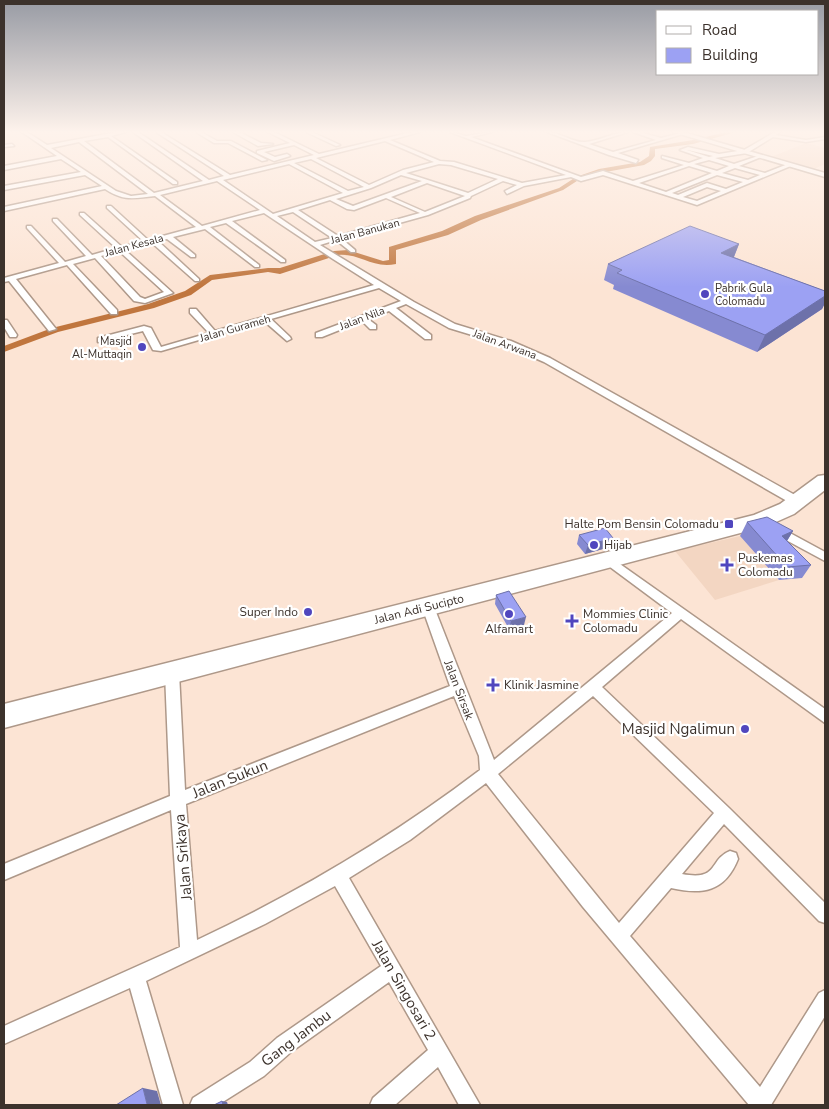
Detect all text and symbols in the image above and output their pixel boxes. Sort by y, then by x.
legend [656,10,819,75]
text: Road [702,20,737,40]
text: Building [702,45,758,65]
street label: Jalan Banukan [328,215,401,248]
street label: Jalan Kesala [102,230,165,261]
place label: Pabrik Gula Colomadu [715,281,772,309]
marker: Pabrik Gula Colomadu [699,288,711,300]
street label: Jalan Nila [336,303,387,334]
street label: Jalan Gurameh [197,311,272,346]
street label: Jalan Arwana [470,326,539,363]
place label: Masjid Al-Muttaqin [72,334,132,362]
marker: Masjid Al-Muttaqin [136,341,148,353]
place label: Halte Pom Bensin Colomadu [564,516,719,532]
marker: Halte Pom Bensin Colomadu [723,518,735,530]
place label: Hijab [604,537,632,553]
marker: Hijab [588,539,600,551]
place label: Puskemas Colomadu [738,550,793,580]
marker: Puskemas Colomadu [720,558,734,572]
street label: Jalan Adi Sucipto [372,590,466,628]
place label: Super Indo [240,604,298,620]
marker: Super Indo [302,606,314,618]
place label: Mommies Clinic Colomadu [583,606,669,636]
marker: Alfamart [503,608,515,620]
marker: Mommies Clinic Colomadu [565,614,579,628]
place label: Alfamart [485,621,534,637]
street label: Jalan Sirsak [440,657,478,723]
place label: Klinik Jasmine [504,677,579,693]
marker: Klinik Jasmine [486,678,500,692]
place label: Masjid Ngalimun [622,719,735,739]
marker: Masjid Ngalimun [739,723,751,735]
street label: Jalan Sukun [188,755,271,804]
street label: Jalan Srikaya [169,813,197,902]
street label: Jalan Singosari 2 [367,935,441,1044]
street label: Gang Jambu [257,1005,335,1071]

